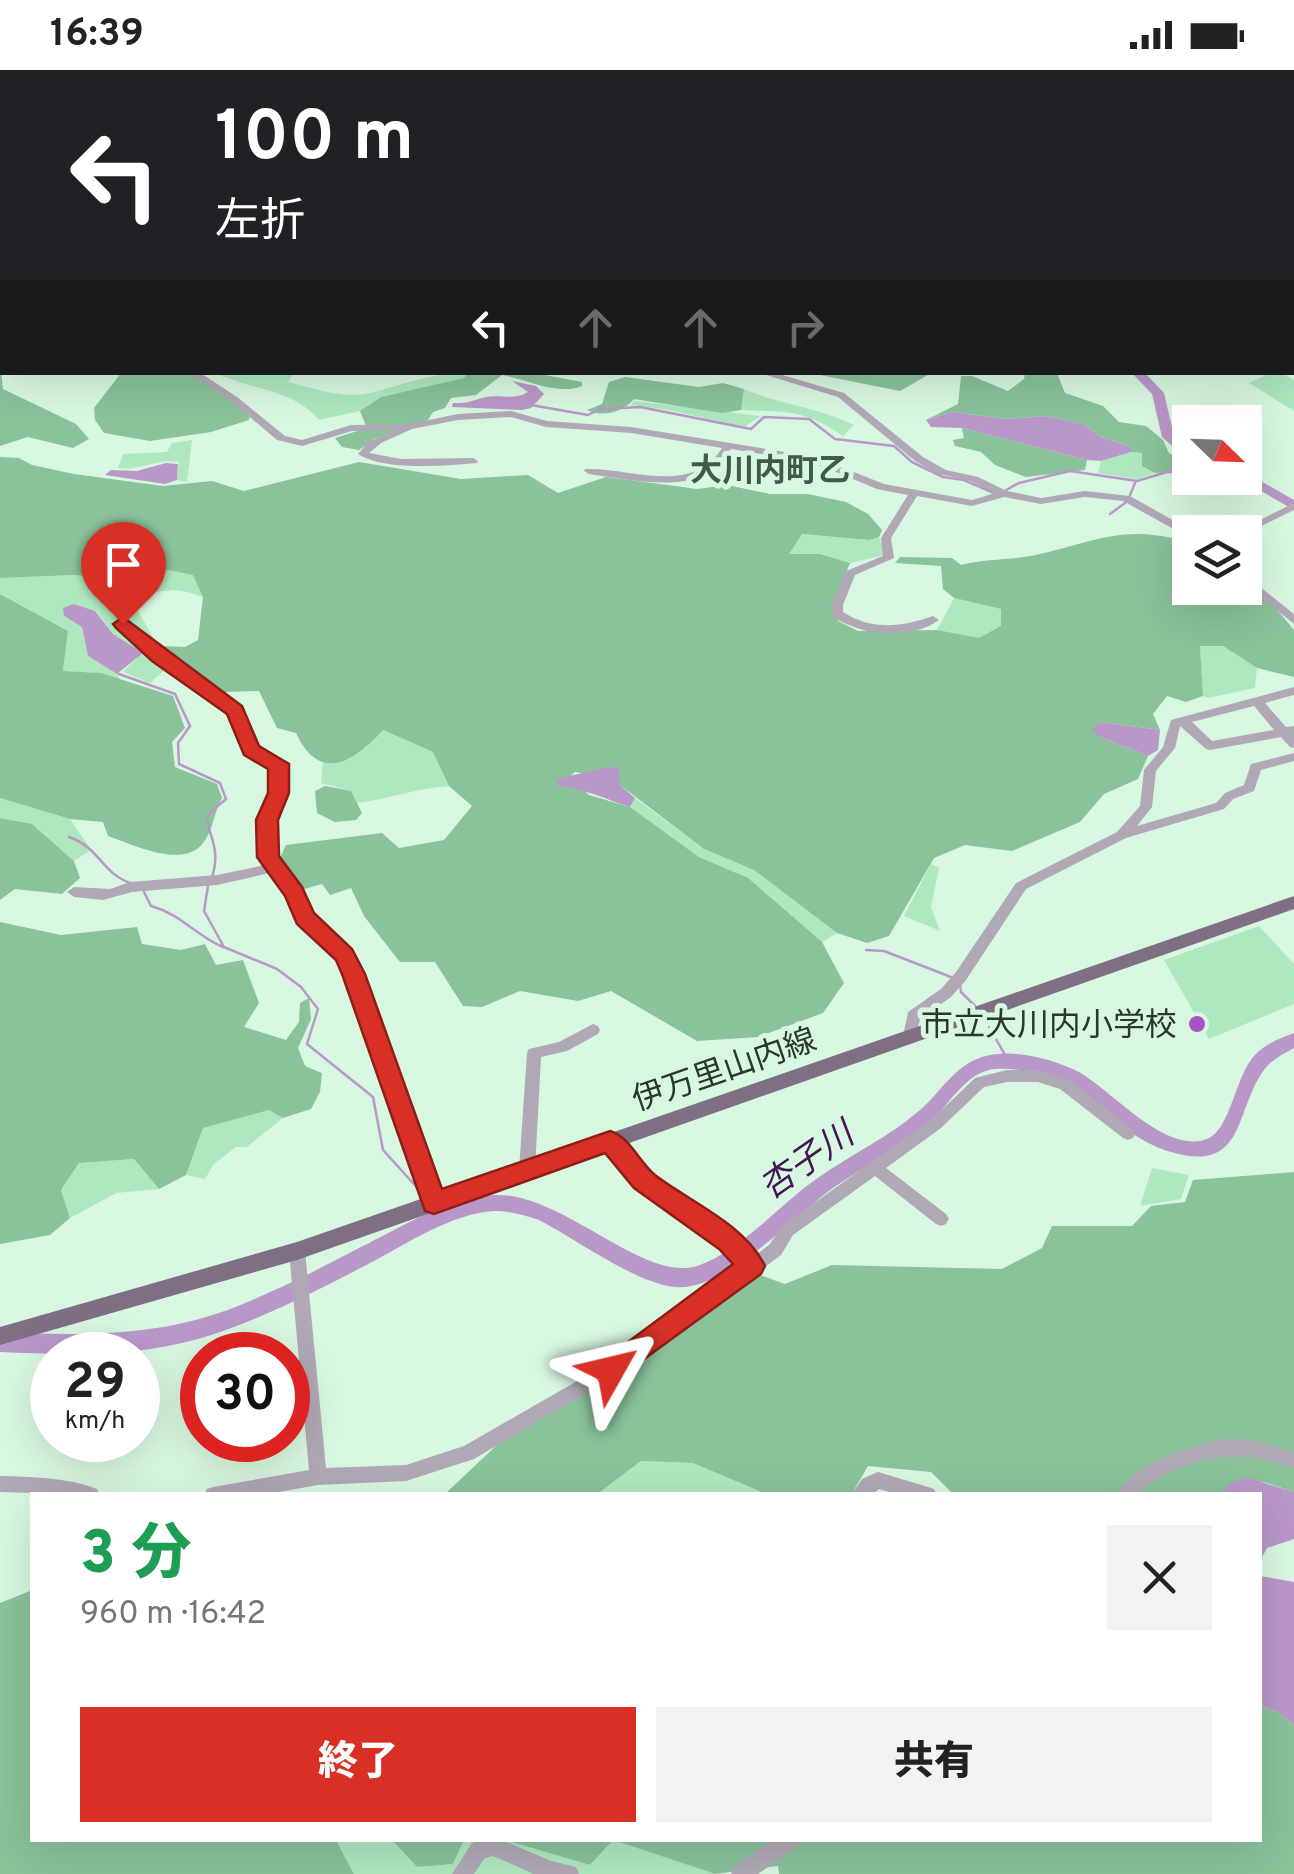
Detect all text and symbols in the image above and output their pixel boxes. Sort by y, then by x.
text: 16:39 [50,11,144,60]
text: 100 m [215,96,414,185]
icon: left [50,110,180,240]
text: 左折 [215,195,305,252]
icon: left [463,300,518,355]
icon: ahead [568,300,623,355]
icon: ahead [673,300,728,355]
icon: right [778,300,833,355]
north arrow [1172,405,1262,495]
map controls [1172,405,1262,605]
district label: 大川内町乙 [690,453,850,493]
button: layers [1172,515,1262,605]
pin [81,522,166,625]
icon: arrive [96,537,151,592]
place label: 市立大川内小学校 [921,1007,1177,1047]
marker: 市立大川内小学校 [1186,1013,1208,1035]
street label: 伊万里山内線 [628,1022,822,1122]
water label: 杏子川 [752,1112,867,1211]
position arrow [559,1318,663,1422]
speed limit sign: 30 [180,1332,310,1462]
text: 29 [64,1353,126,1416]
text: km/h [65,1406,125,1438]
text: 3 分 [80,1519,191,1595]
button: close [1107,1525,1212,1630]
text: 960 m · 16:42 [80,1595,266,1635]
button: 終了 [80,1707,636,1822]
button: 共有 [656,1707,1212,1822]

